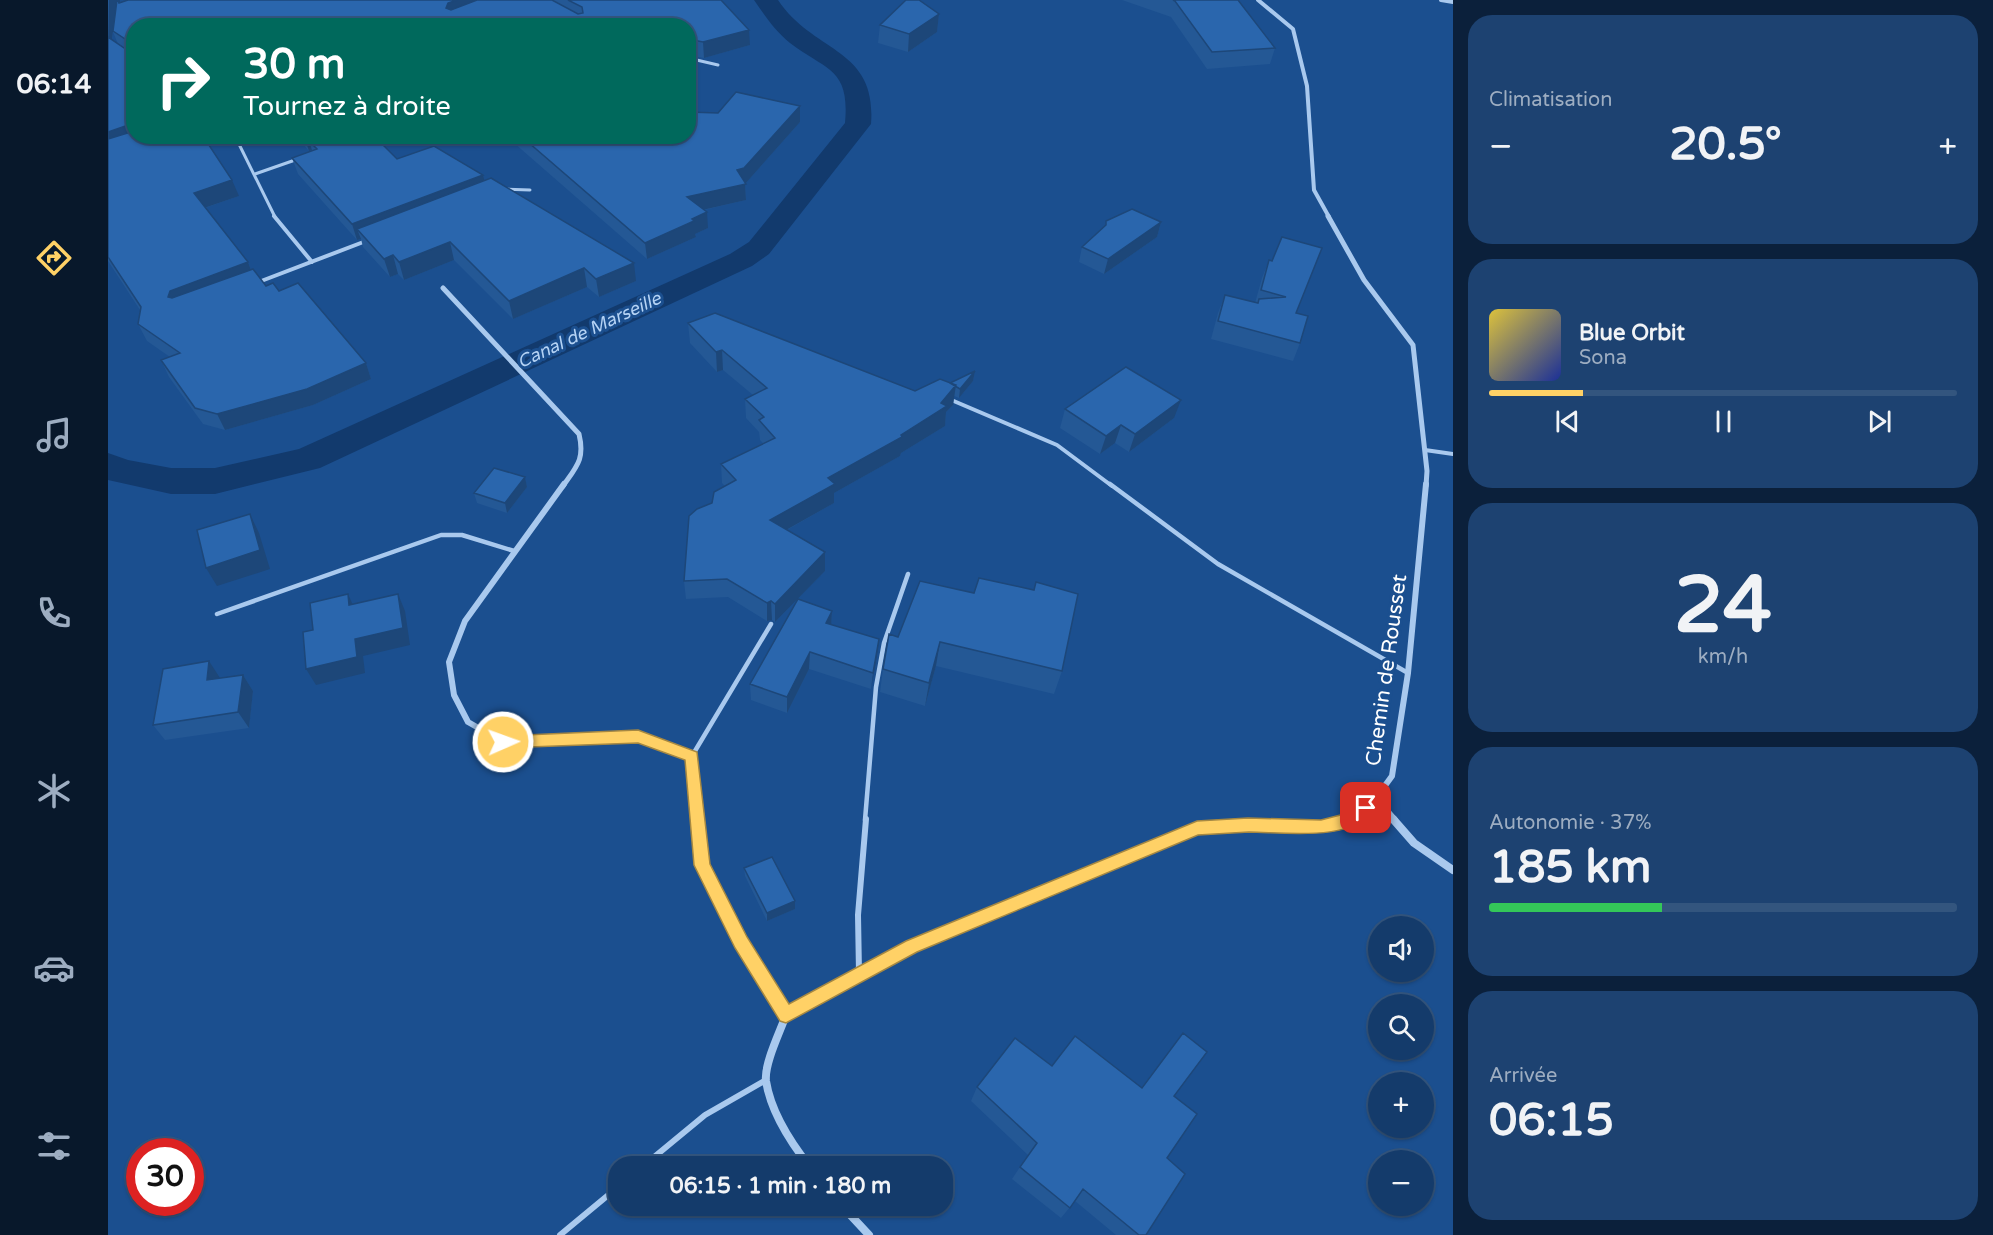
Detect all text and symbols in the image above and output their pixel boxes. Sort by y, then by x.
text: 30 m [243,39,345,90]
icon: right [144,42,222,120]
text: 06:14 [17,68,91,101]
text: Climatisation [1489,88,1612,112]
text: Tournez à droite [243,90,451,123]
text: 20.5° [1669,118,1782,172]
text: − [1489,127,1513,166]
text: + [1938,127,1957,166]
icon: directions [33,237,75,279]
water label: Canal de Marseille [514,287,665,373]
text: Blue Orbit [1579,320,1685,346]
text: Sona [1579,346,1627,370]
icon: previous [1551,405,1584,438]
icon: pause [1707,405,1740,438]
icon: next [1863,405,1896,438]
icon: music [33,414,75,456]
text: 24 [1674,559,1772,653]
street label: Chemin de Rousset [1361,573,1412,767]
icon: phone [33,592,75,634]
text: km/h [1698,645,1748,669]
position arrow [471,710,535,774]
icon: climate [33,770,75,812]
pin [1340,782,1391,833]
icon: arrive [1349,791,1382,824]
text: Autonomie · 37% [1489,811,1651,835]
text: 185 km [1489,841,1651,895]
map controls [1368,916,1434,1216]
button: sound [1368,916,1434,982]
icon: car [33,947,75,989]
button: search [1368,994,1434,1060]
text: Arrivée [1489,1064,1557,1088]
button: + [1368,1072,1434,1138]
text: 06:15 [1489,1094,1614,1148]
icon: filters [33,1125,75,1167]
speed limit sign: 30 [126,1138,204,1216]
button: − [1368,1150,1434,1216]
text: 06:15 · 1 min · 180 m [670,1173,891,1199]

